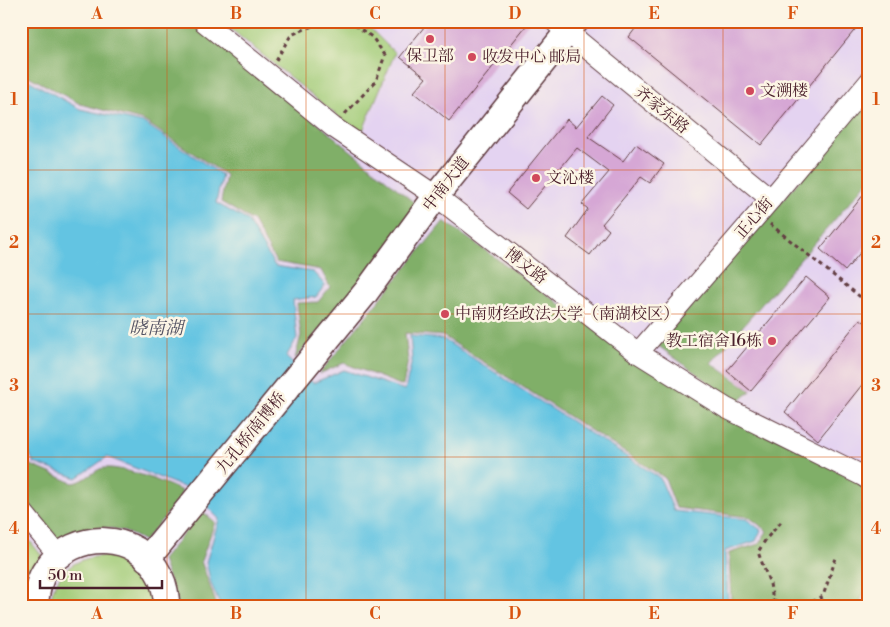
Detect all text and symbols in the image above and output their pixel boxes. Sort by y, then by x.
text: A [90,4,103,24]
text: B [230,4,242,24]
text: C [369,4,381,24]
text: D [509,4,522,24]
text: E [648,4,660,24]
text: F [787,4,799,24]
marker: 保卫部 [424,33,436,45]
place label: 保卫部 [406,46,454,66]
place label: 收发中心 邮局 [482,47,581,67]
marker: 收发中心 邮局 [466,51,478,63]
place label: 文溯楼 [760,81,808,101]
street label: 齐家东路 [631,82,693,138]
marker: 文溯楼 [744,85,756,97]
text: 1 [10,90,18,110]
text: 1 [872,90,880,110]
street label: 中南大道 [418,153,474,215]
place label: 文沁楼 [546,168,594,188]
marker: 文沁楼 [530,172,542,184]
street label: 正心街 [731,193,777,243]
text: 2 [9,233,19,253]
text: 2 [871,233,881,253]
street label: 博文路 [501,243,551,289]
place label: 中南财经政法大学（南湖校区） [455,304,679,324]
marker: 中南财经政法大学（南湖校区） [439,308,451,320]
water label: 晓南湖 [129,317,186,340]
place label: 教工宿舍16栋 [666,331,762,351]
marker: 教工宿舍16栋 [766,335,778,347]
text: 3 [9,376,19,396]
text: 3 [871,376,881,396]
street label: 九孔桥/南博桥 [212,388,290,478]
text: 4 [9,519,20,539]
text: 4 [871,519,882,539]
scale bar [40,557,162,589]
text: 50 m [48,566,82,585]
text: A [90,604,103,624]
text: B [230,604,242,624]
text: C [369,604,381,624]
text: D [509,604,522,624]
text: E [648,604,660,624]
text: F [787,604,799,624]

